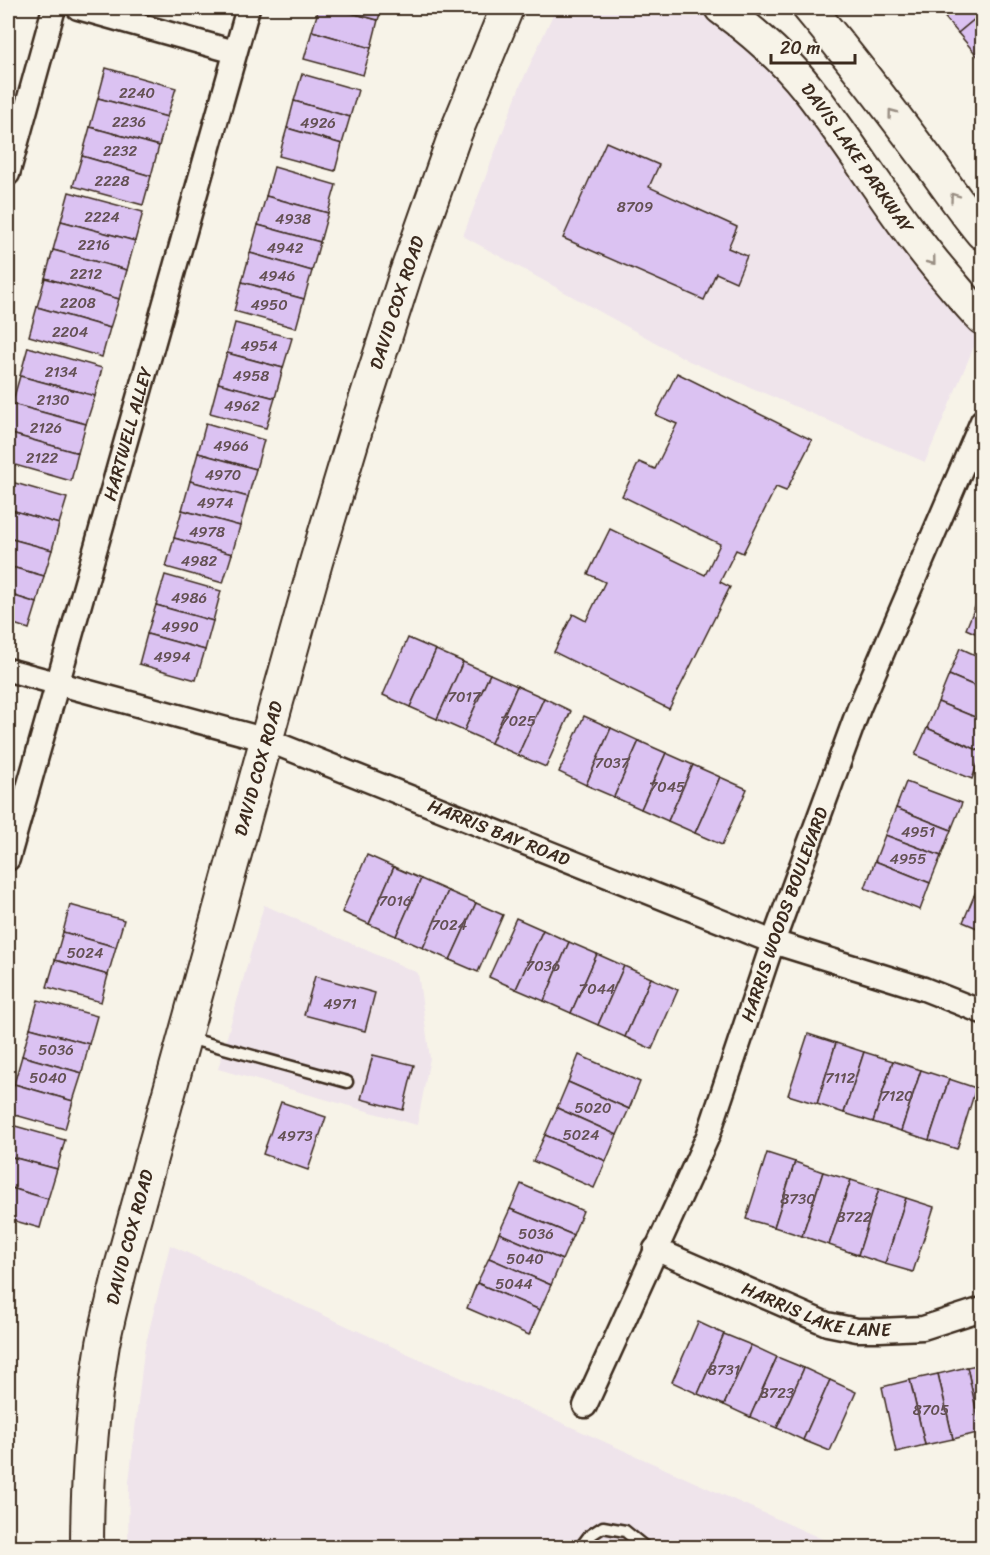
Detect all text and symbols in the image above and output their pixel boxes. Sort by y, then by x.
scale bar [771,27,855,65]
text: 20 m [780,32,820,64]
street label: DAVIS LAKE PARKWAY [793,75,923,241]
house number: 2240 [119,80,155,106]
house number: 2236 [112,109,146,135]
one-way arrow [888,109,899,120]
house number: 4926 [300,110,336,136]
house number: 2232 [103,138,137,164]
house number: 2228 [94,168,130,194]
one-way arrow [950,192,961,203]
house number: 8709 [617,194,653,220]
house number: 2224 [84,204,120,230]
house number: 4938 [275,206,311,232]
street label: DAVID COX ROAD [360,231,434,374]
house number: 2216 [78,232,110,258]
house number: 4942 [267,235,304,261]
one-way arrow [925,254,936,265]
house number: 2212 [70,261,103,287]
house number: 4946 [259,263,295,289]
house number: 2208 [60,290,96,316]
house number: 4950 [250,292,288,318]
house number: 2204 [52,319,88,345]
house number: 4954 [240,333,278,359]
house number: 2134 [45,359,77,385]
street label: HARTWELL ALLEY [94,362,162,504]
house number: 4958 [233,363,269,389]
house number: 2130 [37,387,69,413]
house number: 4962 [224,393,260,419]
house number: 2126 [30,415,62,441]
house number: 4966 [213,433,249,459]
house number: 2122 [26,445,59,471]
house number: 4970 [205,462,241,488]
house number: 4974 [197,490,233,516]
house number: 4978 [189,519,225,545]
house number: 4982 [181,548,217,574]
house number: 4986 [171,585,207,611]
house number: 4990 [161,614,199,640]
house number: 4994 [153,644,191,670]
house number: 7017 [447,684,482,710]
street label: DAVID COX ROAD [225,697,292,840]
house number: 7025 [500,708,536,734]
house number: 7037 [595,750,631,776]
house number: 7045 [649,774,685,800]
street label: HARRIS BAY ROAD [423,790,575,875]
street label: HARRIS WOODS BOULEVARD [731,802,837,1026]
house number: 4951 [901,819,935,845]
house number: 4955 [890,846,926,872]
house number: 7016 [378,888,412,914]
house number: 7024 [431,912,467,938]
house number: 5024 [67,940,103,966]
house number: 7036 [526,953,560,979]
house number: 7044 [579,976,615,1002]
house number: 4971 [323,991,357,1017]
house number: 5036 [38,1037,74,1063]
house number: 5040 [29,1065,67,1091]
house number: 7112 [825,1065,855,1091]
house number: 7120 [880,1083,914,1109]
house number: 5020 [575,1095,611,1121]
house number: 5024 [563,1122,599,1148]
house number: 4973 [277,1123,313,1149]
street label: DAVID COX ROAD [96,1166,163,1308]
house number: 8730 [780,1186,816,1212]
house number: 8722 [837,1204,872,1230]
house number: 5036 [518,1221,554,1247]
house number: 5040 [506,1246,544,1272]
house number: 5044 [495,1271,533,1297]
street label: HARRIS LAKE LANE [737,1273,893,1346]
house number: 8731 [708,1357,740,1383]
house number: 8723 [760,1380,794,1406]
house number: 8705 [913,1397,949,1423]

